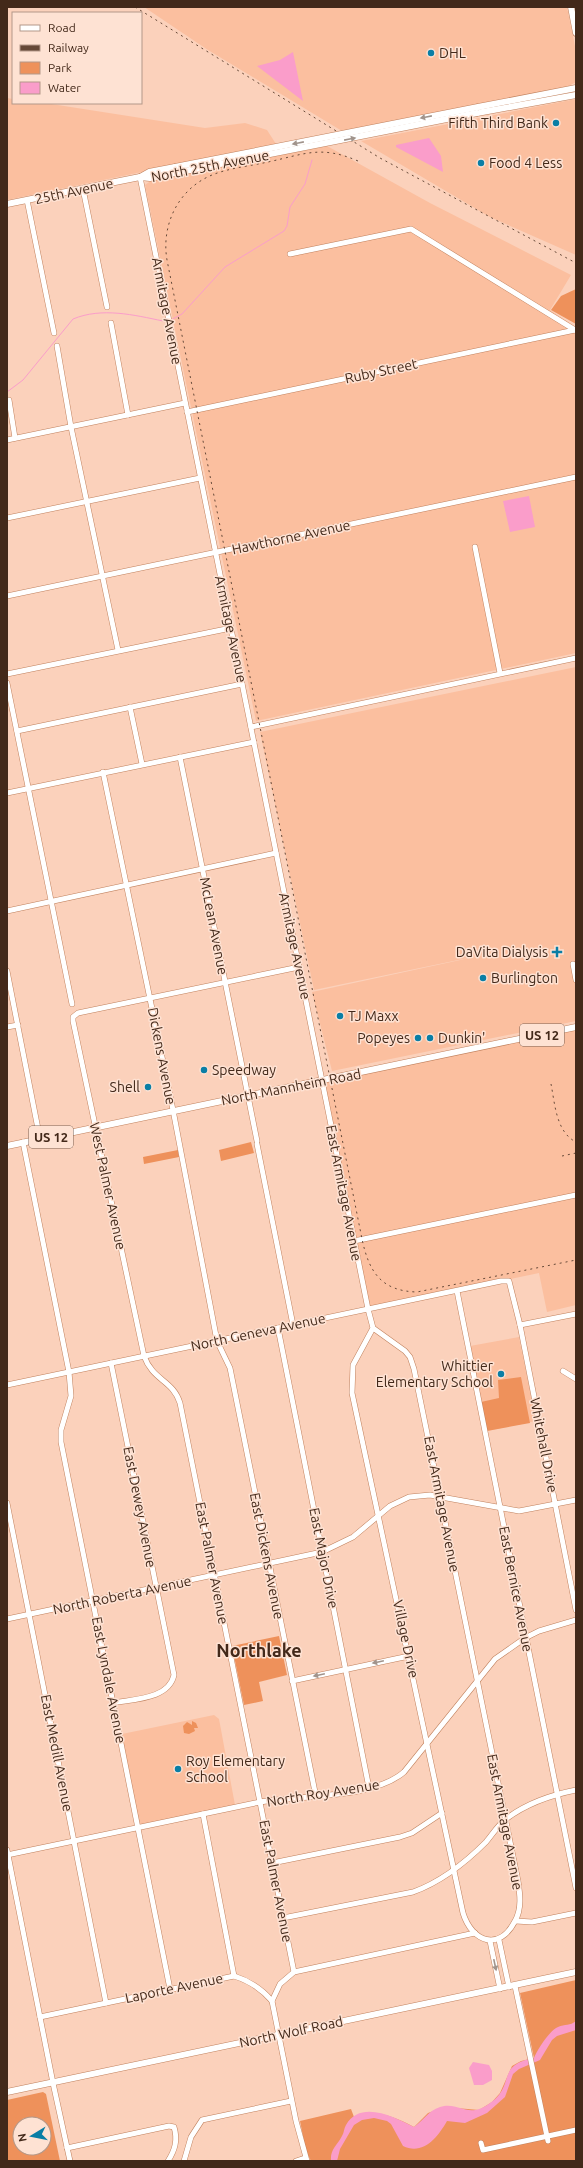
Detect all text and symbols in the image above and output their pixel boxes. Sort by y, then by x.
legend [12,12,142,104]
text: Road [48,21,76,34]
text: Railway [48,41,89,54]
place label: DHL [439,45,466,61]
marker: DHL [426,48,436,58]
text: Park [48,61,72,74]
text: Water [48,81,81,94]
one-way arrow [420,115,432,121]
place label: Fifth Third Bank [448,115,548,131]
marker: Fifth Third Bank [551,118,561,128]
one-way arrow [344,135,356,141]
one-way arrow [292,140,304,146]
street label: North 25th Avenue [150,147,270,185]
place label: Food 4 Less [489,155,562,171]
marker: Food 4 Less [476,158,486,168]
street label: 25th Avenue [33,175,115,207]
street label: Armitage Avenue [149,256,185,366]
street label: Ruby Street [343,355,419,387]
street label: Hawthorne Avenue [230,517,352,557]
street label: Armitage Avenue [212,574,250,684]
street label: McLean Avenue [197,876,231,976]
street label: Armitage Avenue [276,891,314,1001]
place label: DaVita Dialysis [456,944,548,960]
marker: DaVita Dialysis [551,946,563,958]
place label: Burlington [491,970,558,986]
marker: Burlington [478,973,488,983]
street label: Dickens Avenue [145,1006,179,1106]
place label: TJ Maxx [348,1008,399,1024]
marker: TJ Maxx [335,1011,345,1021]
road number: US 12 [520,1024,564,1046]
place label: Popeyes [357,1030,410,1046]
place label: Dunkin' [438,1030,485,1046]
marker: Popeyes [413,1033,423,1043]
marker: Dunkin' [425,1033,435,1043]
place label: Speedway [212,1062,276,1078]
marker: Speedway [199,1065,209,1075]
street label: North Mannheim Road [220,1066,362,1108]
place label: Shell [110,1079,140,1095]
marker: Shell [143,1082,153,1092]
street label: West Palmer Avenue [87,1121,129,1251]
street label: East Armitage Avenue [323,1123,365,1263]
road number: US 12 [29,1126,73,1148]
street label: North Geneva Avenue [189,1310,327,1354]
place label: Whittier Elementary School [376,1358,494,1390]
marker: Whittier Elementary School [496,1369,506,1379]
street label: Whitehall Drive [527,1396,561,1494]
street label: East Armitage Avenue [421,1434,463,1574]
street label: East Dewey Avenue [120,1445,160,1569]
street label: East Dickens Avenue [247,1491,287,1621]
street label: East Palmer Avenue [192,1500,232,1626]
street label: East Major Drive [306,1506,342,1610]
street label: East Bernice Avenue [496,1525,536,1653]
street label: North Roberta Avenue [51,1572,193,1618]
street label: Village Drive [390,1599,422,1679]
street label: East Lyndale Avenue [89,1615,129,1745]
district label: Northlake [216,1640,302,1660]
one-way arrow [372,1660,384,1666]
one-way arrow [313,1672,325,1678]
street label: East Medill Avenue [38,1693,76,1813]
street label: East Armitage Avenue [484,1752,526,1892]
place label: Roy Elementary School [186,1753,285,1785]
marker: Roy Elementary School [173,1764,183,1774]
street label: North Roy Avenue [265,1776,381,1810]
street label: East Palmer Avenue [256,1818,296,1944]
one-way arrow [493,1959,499,1971]
street label: Laporte Avenue [124,1970,224,2006]
street label: North Wolf Road [238,2013,344,2051]
north arrow [12,2116,52,2156]
text: N [16,2133,29,2143]

